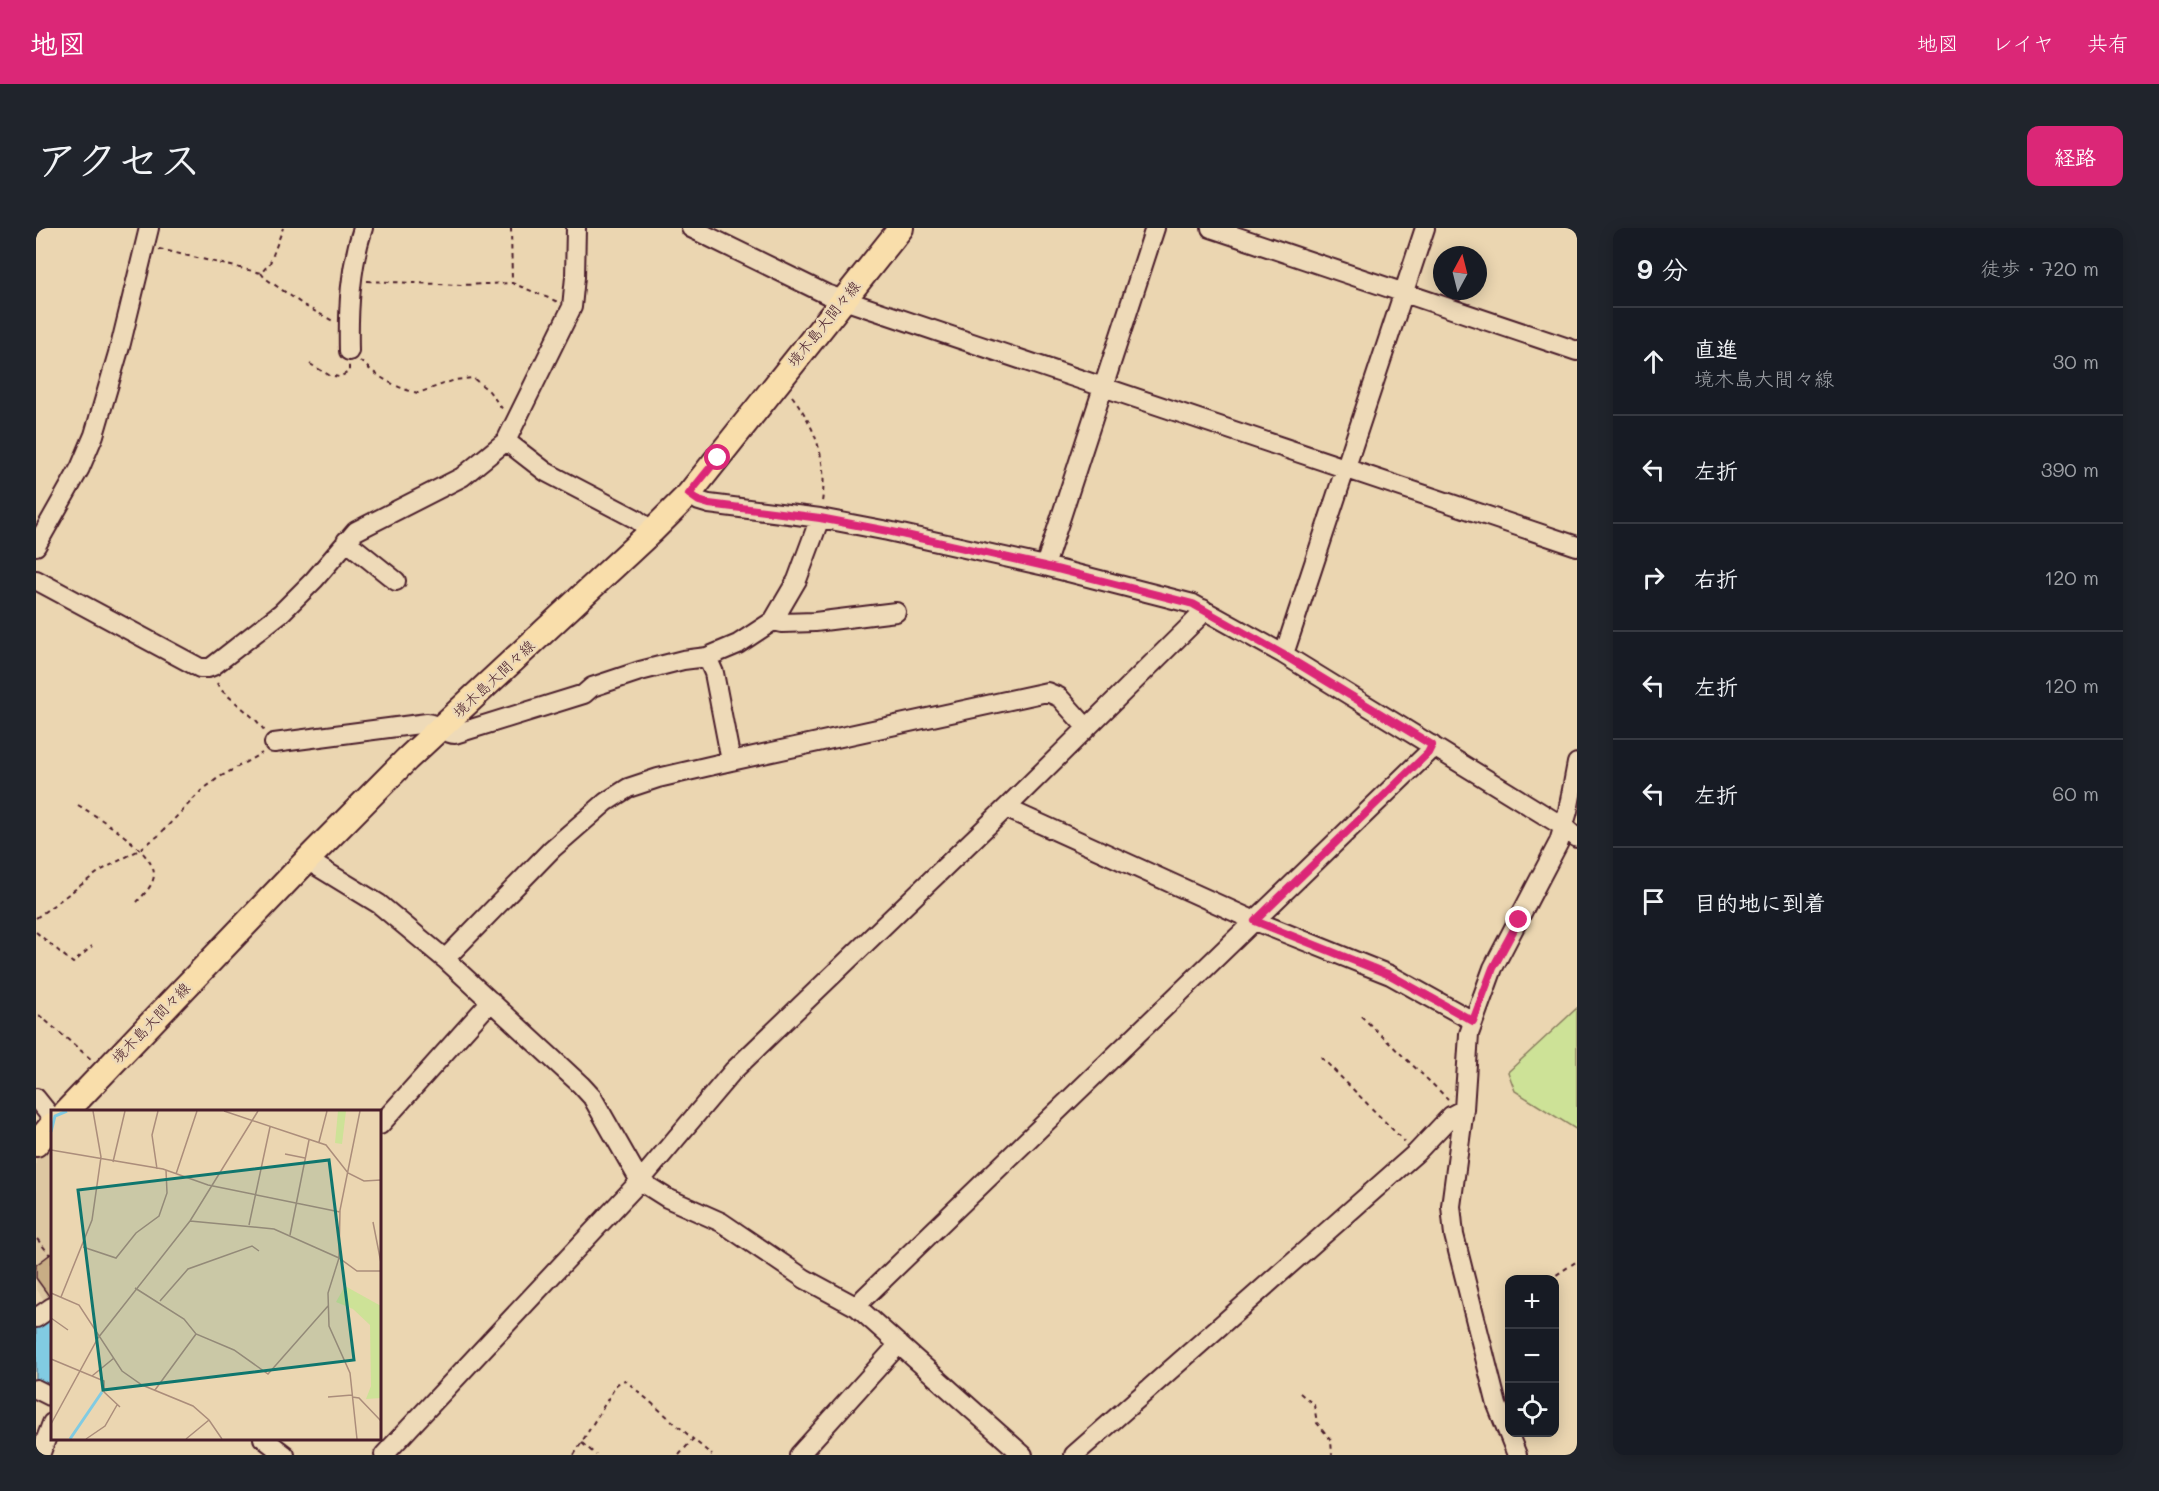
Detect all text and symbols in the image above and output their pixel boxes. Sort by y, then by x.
text: 地図 [30,25,86,61]
text: 地図 [1917,29,1959,56]
text: レイヤ [1992,29,2054,56]
text: 共有 [2087,29,2129,56]
button: 経路 [2027,126,2123,186]
text: アクセス [36,131,201,186]
north arrow [1433,246,1487,300]
text: 9 分 [1637,252,1688,286]
text: 徒歩 · 720 m [1981,255,2099,281]
street label: 境木島大間々線 [782,276,864,370]
text: 直進 [1694,334,1738,363]
icon: ahead [1637,345,1670,378]
text: 30 m [2053,348,2099,374]
text: 境木島大間々線 [1694,365,1834,391]
route start [704,444,730,470]
icon: left [1637,453,1670,486]
text: 左折 [1694,456,1738,485]
text: 390 m [2041,456,2099,482]
icon: right [1637,561,1670,594]
text: 右折 [1694,564,1738,593]
text: 120 m [2044,564,2099,590]
street label: 境木島大間々線 [448,635,539,721]
icon: left [1637,669,1670,702]
text: 左折 [1694,672,1738,701]
text: 120 m [2044,672,2099,698]
icon: left [1637,777,1670,810]
text: 左折 [1694,780,1738,809]
text: 60 m [2052,780,2099,806]
icon: arrive [1637,885,1670,918]
text: 目的地に到着 [1694,888,1826,917]
route end [1505,906,1531,932]
street label: 境木島大間々線 [107,978,194,1067]
inset map [51,1110,381,1440]
map controls [1505,1275,1559,1437]
button: + [1505,1275,1559,1329]
button: − [1505,1329,1559,1383]
button: locate [1505,1383,1559,1437]

